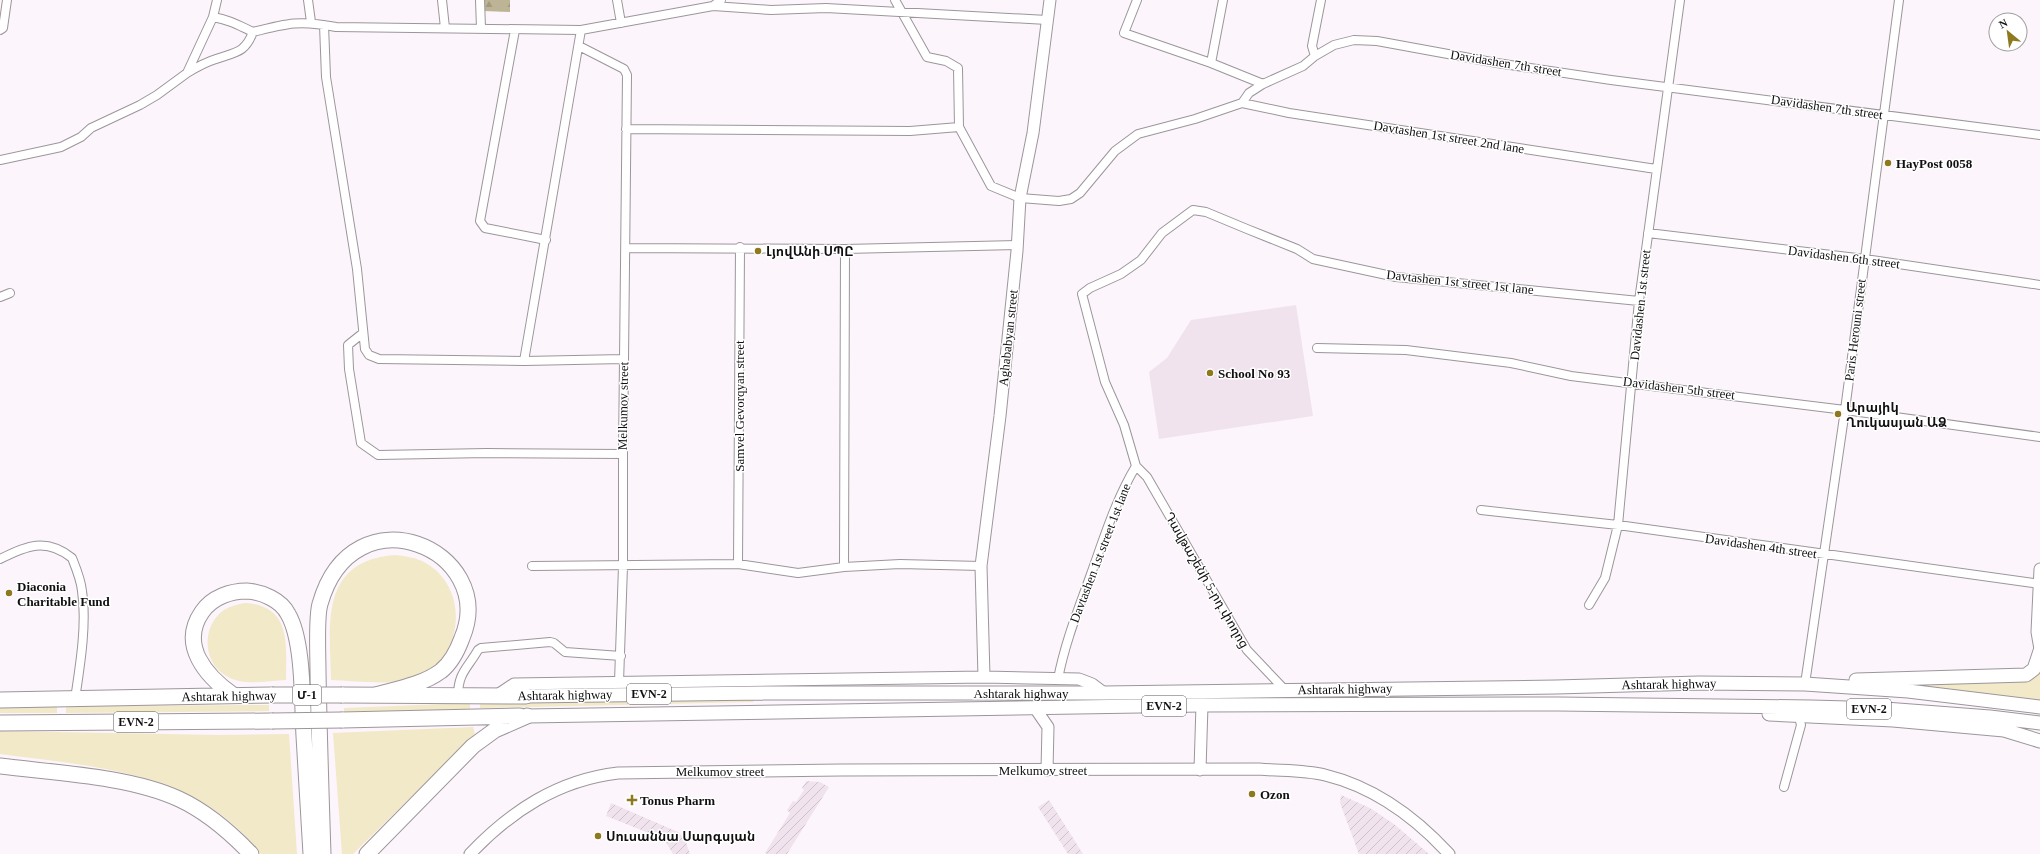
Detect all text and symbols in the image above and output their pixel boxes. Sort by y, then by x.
north arrow [1988,12,2028,52]
text: N [1997,16,2010,30]
street label: Davidashen 7th street [1449,47,1563,79]
street label: Davidashen 7th street [1770,92,1884,122]
street label: Davtashen 1st street 2nd lane [1373,118,1526,156]
place label: HayPost 0058 [1896,156,1973,171]
marker: HayPost 0058 [1883,158,1893,168]
street label: Davidashen 6th street [1787,243,1901,271]
place label: ԼյովԱնի ՍՊԸ [766,244,854,259]
marker: ԼյովԱնի ՍՊԸ [753,246,763,256]
street label: Davidashen 1st street [1627,249,1653,361]
street label: Davtashen 1st street 1st lane [1386,267,1535,297]
street label: Paris Herouni street [1841,277,1869,382]
street label: Aghababyan street [995,289,1021,387]
street label: Samvel Gevorqyan street [732,340,747,472]
street label: Melkumov street [615,361,631,450]
place label: School No 93 [1218,366,1291,381]
marker: School No 93 [1205,368,1215,378]
street label: Davidashen 5th street [1622,374,1736,402]
place label: Արայիկ Ղուկասյան ԱՁ [1846,400,1947,430]
marker: Արայիկ Ղուկասյան ԱՁ [1833,409,1843,419]
street label: Davtashen 1st street 1st lane [1066,481,1134,625]
street label: Դավթաշենի 5-րդ փողոց [1162,509,1252,651]
street label: Davidashen 4th street [1704,531,1818,561]
place label: Diaconia Charitable Fund [17,579,111,609]
marker: Diaconia Charitable Fund [4,588,14,598]
street label: Ashtarak highway [1621,676,1717,692]
street label: Ashtarak highway [1297,681,1393,697]
road number: EVN-2 [627,684,671,704]
road number: Մ-1 [293,685,321,705]
street label: Ashtarak highway [974,686,1069,701]
street label: Ashtarak highway [517,687,613,703]
street label: Ashtarak highway [181,688,277,704]
road number: EVN-2 [1142,696,1186,716]
road number: EVN-2 [1847,699,1891,719]
road number: EVN-2 [114,712,158,732]
street label: Melkumov street [999,763,1088,778]
street label: Melkumov street [676,764,765,779]
place label: Ozon [1260,787,1290,802]
marker: Ozon [1247,789,1257,799]
place label: Tonus Pharm [640,793,715,808]
marker: Tonus Pharm [627,795,637,805]
place label: Սուսաննա Սարգսյան [606,829,755,844]
marker: Սուսաննա Սարգսյան [593,831,603,841]

